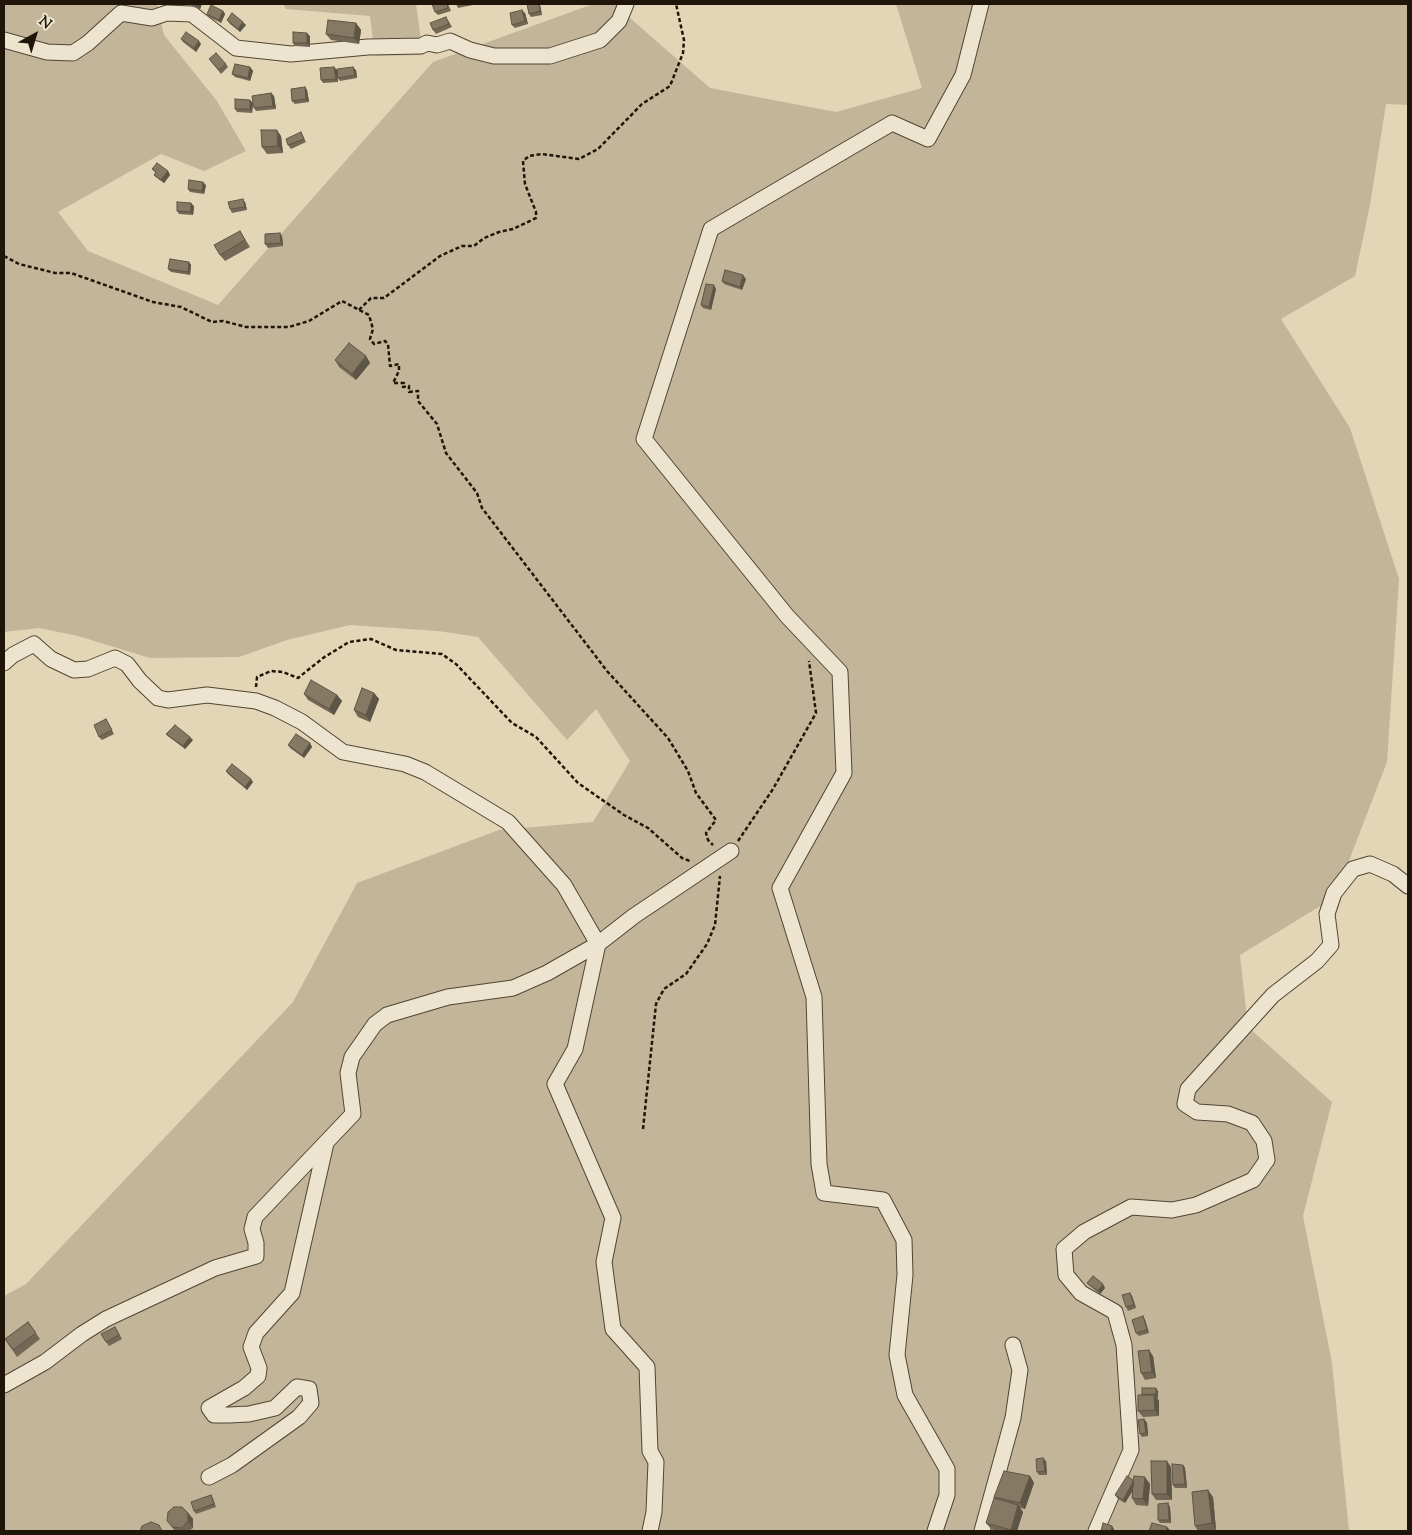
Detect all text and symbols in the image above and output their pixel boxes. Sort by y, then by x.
north arrow [10,10,60,60]
text: N [34,12,55,35]

